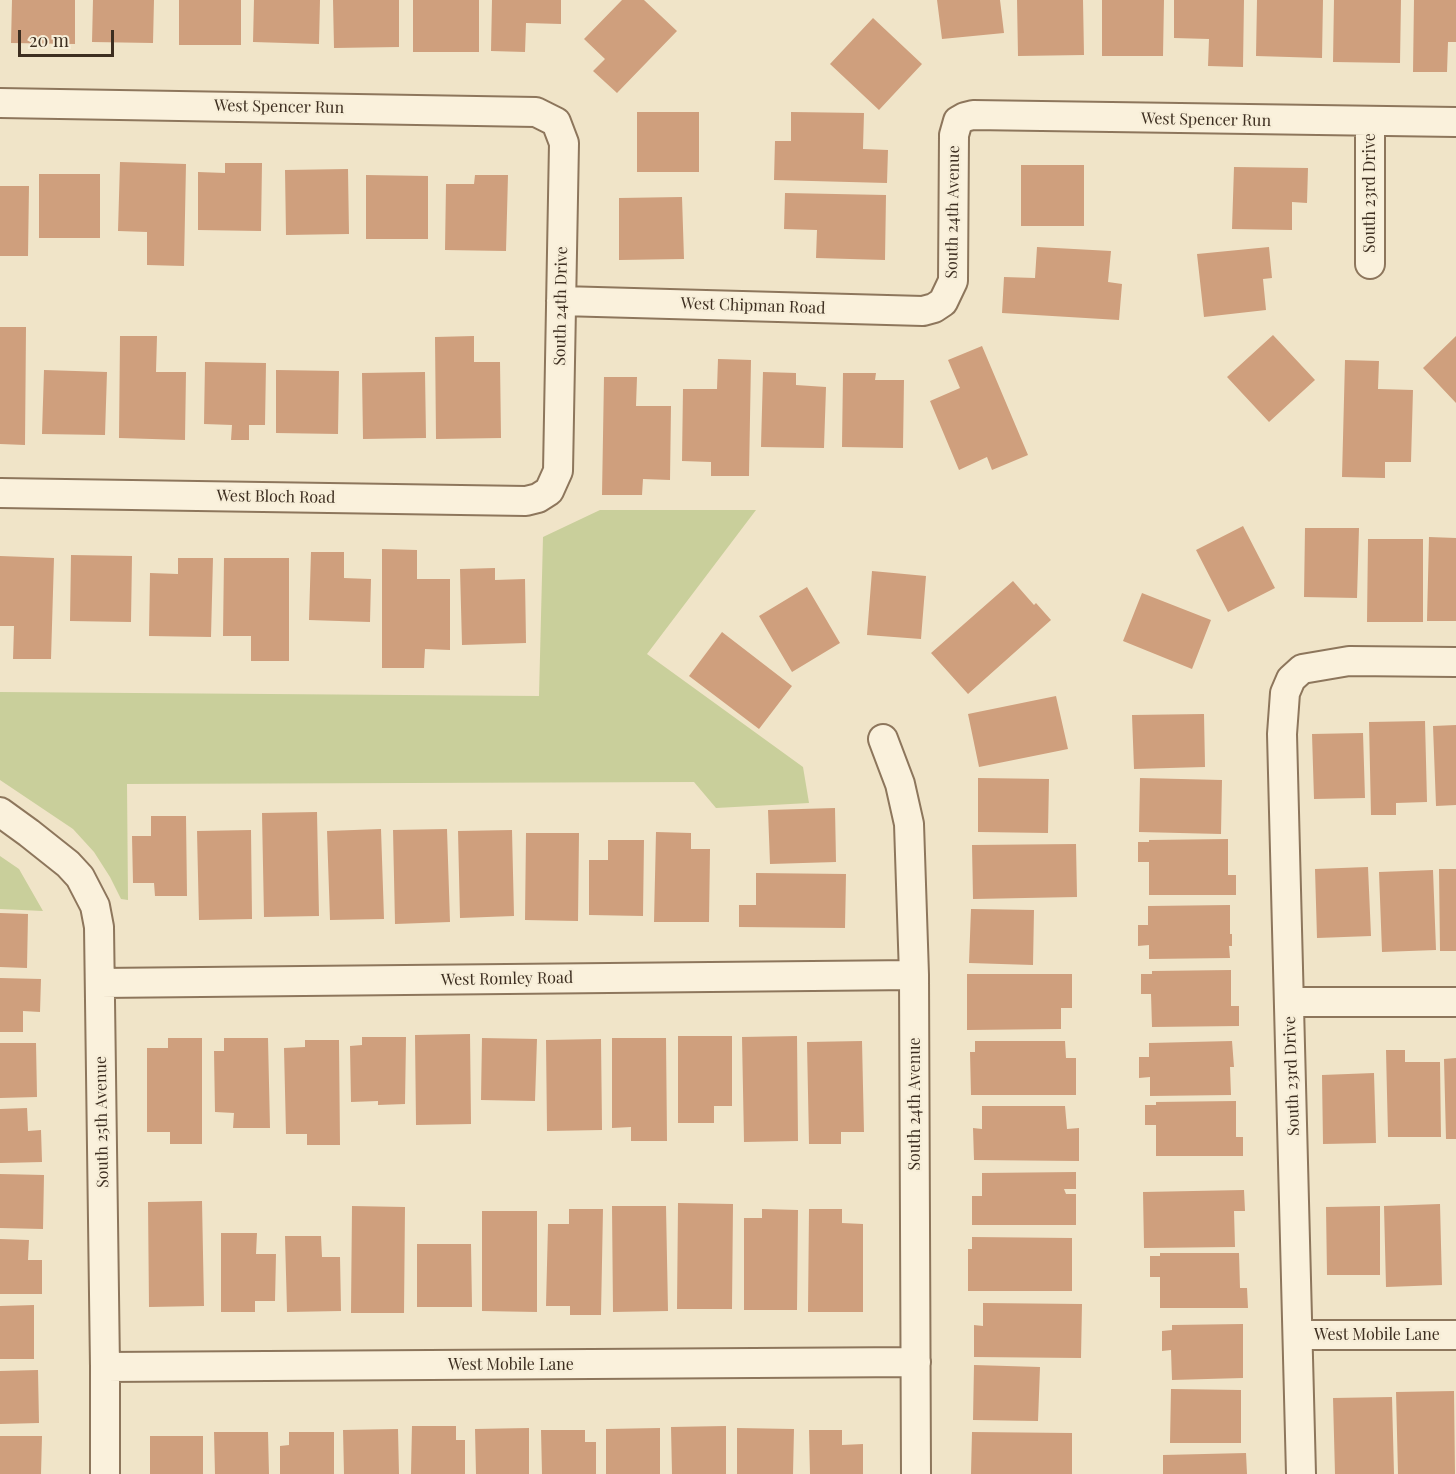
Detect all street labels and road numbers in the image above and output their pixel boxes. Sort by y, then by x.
street label: West Spencer Run [214,96,344,118]
street label: West Spencer Run [1141,109,1271,131]
street label: South 23rd Drive [1360,133,1380,253]
street label: South 24th Avenue [942,145,964,279]
street label: South 24th Drive [550,246,572,366]
street label: West Chipman Road [680,294,826,318]
street label: West Bloch Road [216,486,336,508]
street label: West Romley Road [441,968,573,990]
street label: South 23rd Drive [1280,1016,1304,1136]
street label: South 24th Avenue [905,1037,925,1171]
street label: South 25th Avenue [91,1056,113,1188]
street label: West Mobile Lane [1314,1325,1440,1345]
street label: West Mobile Lane [448,1355,574,1375]

